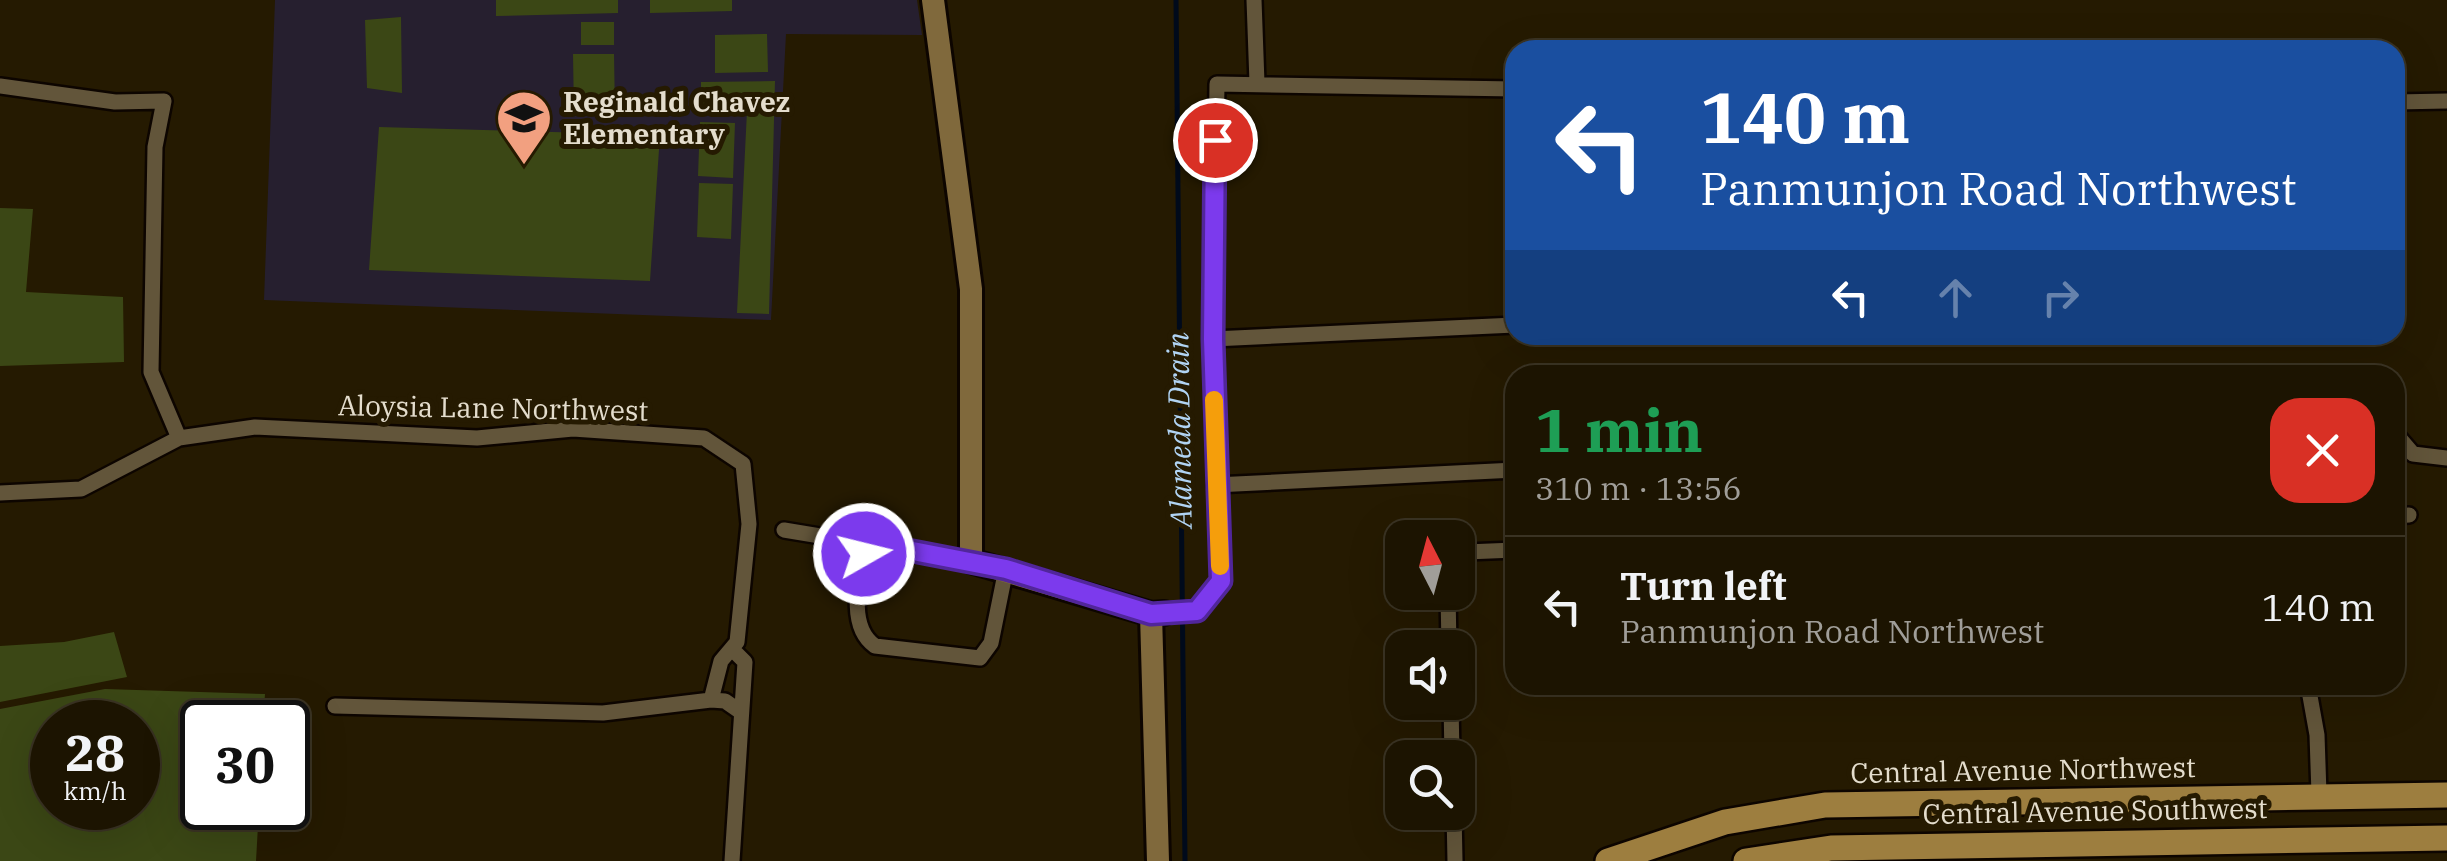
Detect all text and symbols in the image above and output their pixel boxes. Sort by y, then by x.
text: 140 m [1700,71,1910,162]
icon: left [1535,80,1665,210]
place label: Reginald Chavez Elementary [563,83,790,152]
school or university icon: Reginald Chavez Elementary [494,88,554,167]
pin [1173,98,1258,183]
icon: arrive [1188,113,1243,168]
text: Panmunjon Road Northwest [1700,159,2297,217]
icon: left [1823,270,1878,325]
icon: ahead [1928,270,1983,325]
icon: right [2033,270,2088,325]
water label: Alameda Drain [1157,332,1200,530]
street label: Aloysia Lane Northwest [337,386,649,429]
text: 1 min [1535,390,1703,469]
button: close [2270,398,2375,503]
text: 310 m · 13:56 [1535,467,1742,509]
position arrow [812,502,916,606]
north arrow [1385,520,1475,610]
map controls [1385,520,1475,830]
text: Turn left [1620,561,1787,610]
icon: left [1535,579,1590,634]
text: 140 m [2262,582,2375,631]
text: Panmunjon Road Northwest [1620,610,2044,652]
button: sound [1385,630,1475,720]
speed limit sign: 30 [180,700,310,830]
text: 28 [65,720,125,785]
button: search [1385,740,1475,830]
street label: Central Avenue Northwest [1850,748,2196,791]
text: km/h [63,774,127,807]
street label: Central Avenue Southwest [1922,789,2268,832]

